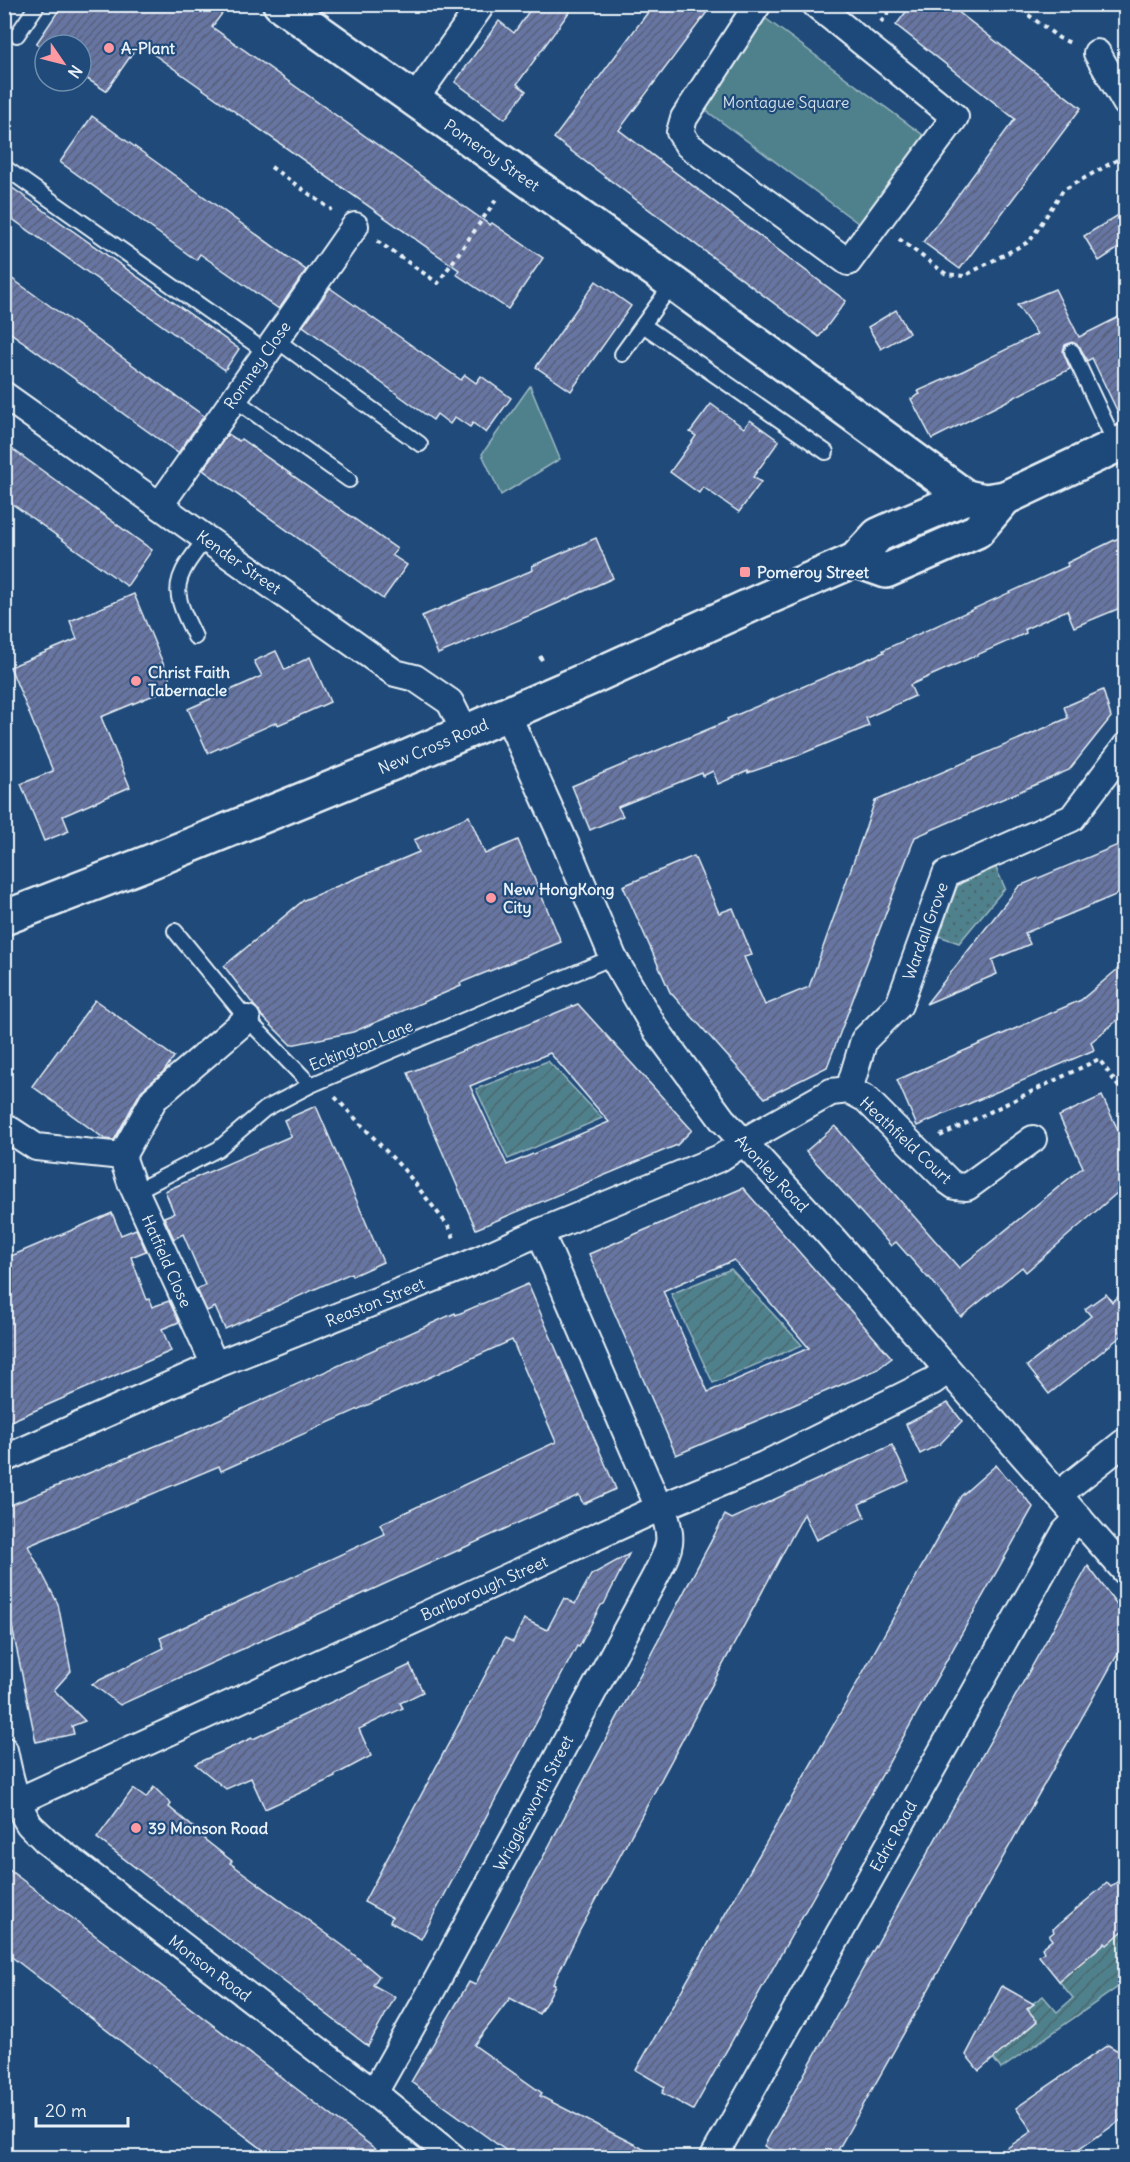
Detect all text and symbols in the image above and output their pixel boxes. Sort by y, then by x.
north arrow [33,33,93,93]
place label: A-Plant [121,38,176,58]
marker: A-Plant [102,41,116,55]
text: N [64,61,87,82]
park label: Montague Square [723,92,849,112]
street label: Pomeroy Street [440,115,544,196]
street label: Romney Close [219,317,295,413]
street label: Kender Street [193,526,286,599]
place label: Pomeroy Street [757,562,870,583]
marker: Pomeroy Street [738,565,752,579]
place label: Christ Faith Tabernacle [148,662,230,700]
marker: Christ Faith Tabernacle [129,674,143,688]
street label: New Cross Road [375,714,491,778]
place label: New HongKong City [503,879,615,918]
street label: Wardall Grove [898,879,952,983]
marker: New HongKong City [484,891,498,905]
street label: Eckington Lane [306,1015,416,1075]
street label: Heathfield Court [856,1092,957,1188]
street label: Avonley Road [731,1130,813,1216]
street label: Hatfield Close [138,1212,196,1310]
street label: Reaston Street [323,1273,428,1331]
street label: Barlborough Street [417,1551,551,1625]
street label: Wrigglesworth Street [489,1731,578,1874]
street label: Edric Road [865,1797,921,1875]
place label: 39 Monson Road [148,1818,269,1838]
marker: 39 Monson Road [129,1821,143,1835]
street label: Monson Road [165,1931,255,2005]
scale bar [36,2090,128,2128]
text: 20 m [45,2099,87,2122]

